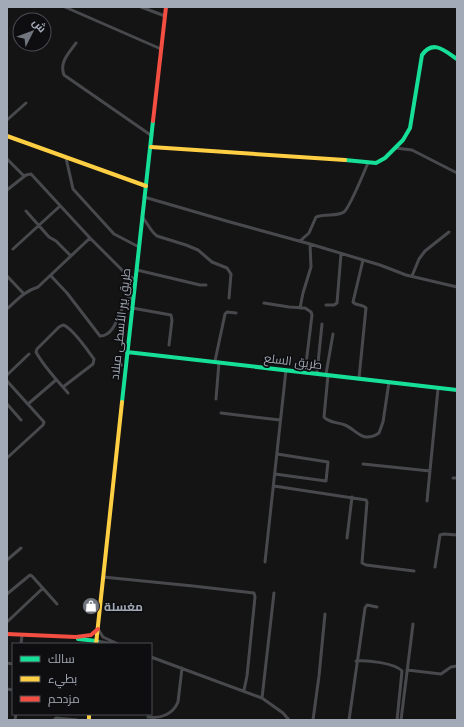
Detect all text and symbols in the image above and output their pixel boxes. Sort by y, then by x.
north arrow [12,12,52,52]
text: ش [30,15,49,35]
street label: طريق بير الأسطى ميلاد [107,267,133,381]
street label: طريق السلع [263,350,323,373]
shop icon: مغسلة [81,596,101,616]
place label: مغسلة [104,599,143,614]
legend [12,643,152,715]
text: سالك [48,651,75,666]
text: بطيء [48,671,77,689]
text: مزدحم [48,691,80,707]

